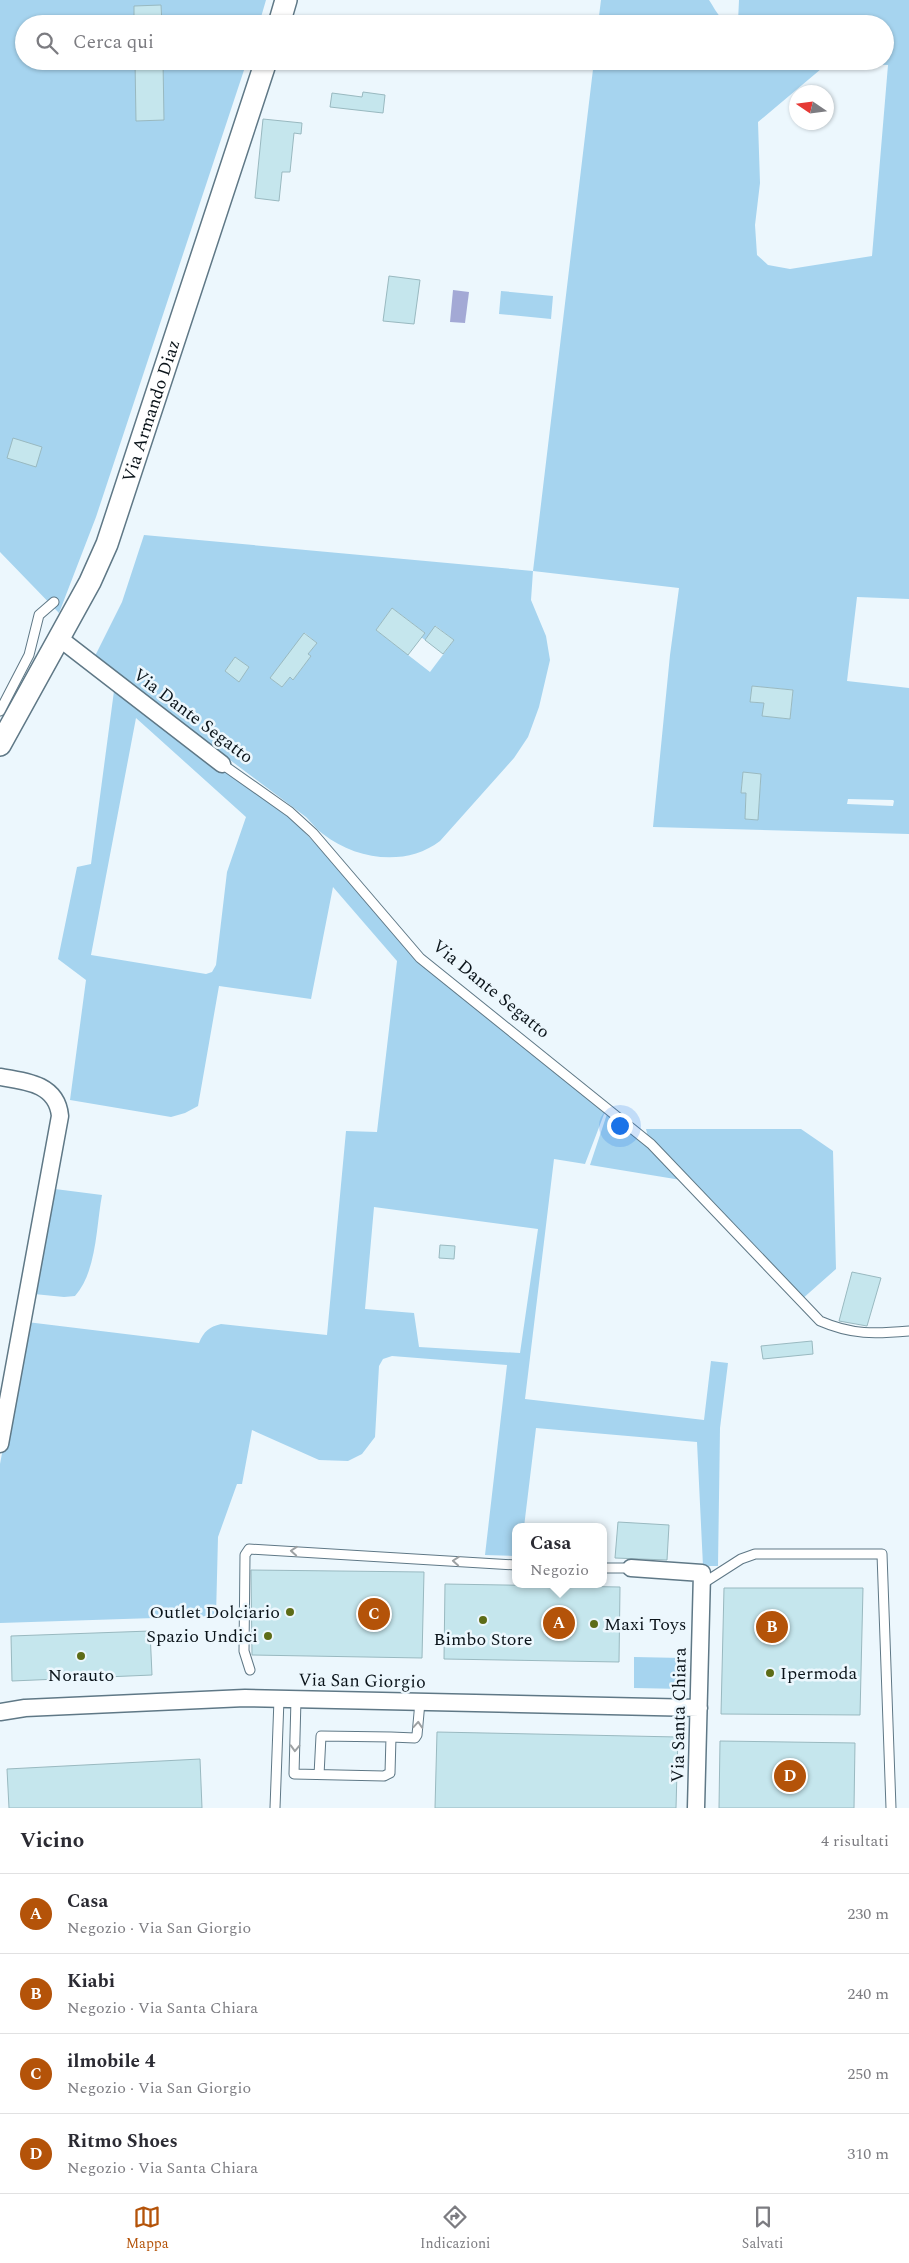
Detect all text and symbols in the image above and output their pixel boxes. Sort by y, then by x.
search box [15,15,894,70]
text: Cerca qui [73,28,154,57]
icon: search [33,29,61,57]
north arrow [789,85,834,130]
street label: Via Armando Diaz [115,336,187,486]
street label: Via Dante Segatto [127,662,259,770]
street label: Via Dante Segatto [426,933,556,1045]
your location [607,1113,633,1139]
popup [512,1523,607,1588]
text: Casa [530,1529,571,1558]
one-way arrow [290,1545,298,1556]
one-way arrow [452,1556,460,1567]
text: Negozio [530,1558,589,1582]
pin: C [358,1595,390,1633]
place label: Outlet Dolciario [150,1599,280,1626]
pin: A [543,1604,575,1642]
marker: Outlet Dolciario [284,1606,296,1618]
pin: B [756,1608,788,1646]
place label: Maxi Toys [604,1611,686,1638]
marker: Bimbo Store [477,1614,489,1626]
marker: Maxi Toys [588,1618,600,1630]
place label: Spazio Undici [146,1623,258,1650]
place label: Bimbo Store [434,1626,532,1653]
marker: Spazio Undici [262,1630,274,1642]
street label: Via Santa Chiara [664,1647,694,1783]
marker: Norauto [75,1650,87,1662]
place label: Ipermoda [780,1660,858,1687]
place label: Norauto [48,1662,114,1689]
street label: Via San Giorgio [298,1666,426,1696]
marker: Ipermoda [764,1667,776,1679]
one-way arrow [413,1721,424,1729]
one-way arrow [289,1744,300,1752]
pin: D [774,1757,806,1795]
text: Vicino [20,1825,84,1857]
text: 4 risultati [821,1829,889,1853]
text: Casa [67,1887,108,1916]
text: A [30,1902,42,1926]
text: 230 m [847,1902,889,1926]
text: Negozio · Via San Giorgio [67,1916,251,1940]
text: Kiabi [67,1967,115,1996]
text: B [30,1982,42,2006]
text: 240 m [847,1982,889,2006]
text: Negozio · Via Santa Chiara [67,1996,258,2020]
text: ilmobile 4 [67,2047,155,2076]
text: C [30,2062,42,2086]
text: 250 m [847,2062,889,2086]
text: Negozio · Via San Giorgio [67,2076,251,2100]
text: Ritmo Shoes [67,2127,178,2156]
text: D [30,2142,42,2166]
text: 310 m [847,2142,889,2166]
text: Negozio · Via Santa Chiara [67,2156,258,2180]
tab: Mappa [126,2203,169,2254]
tab: Indicazioni [420,2203,490,2254]
tab: Salvati [742,2203,783,2254]

